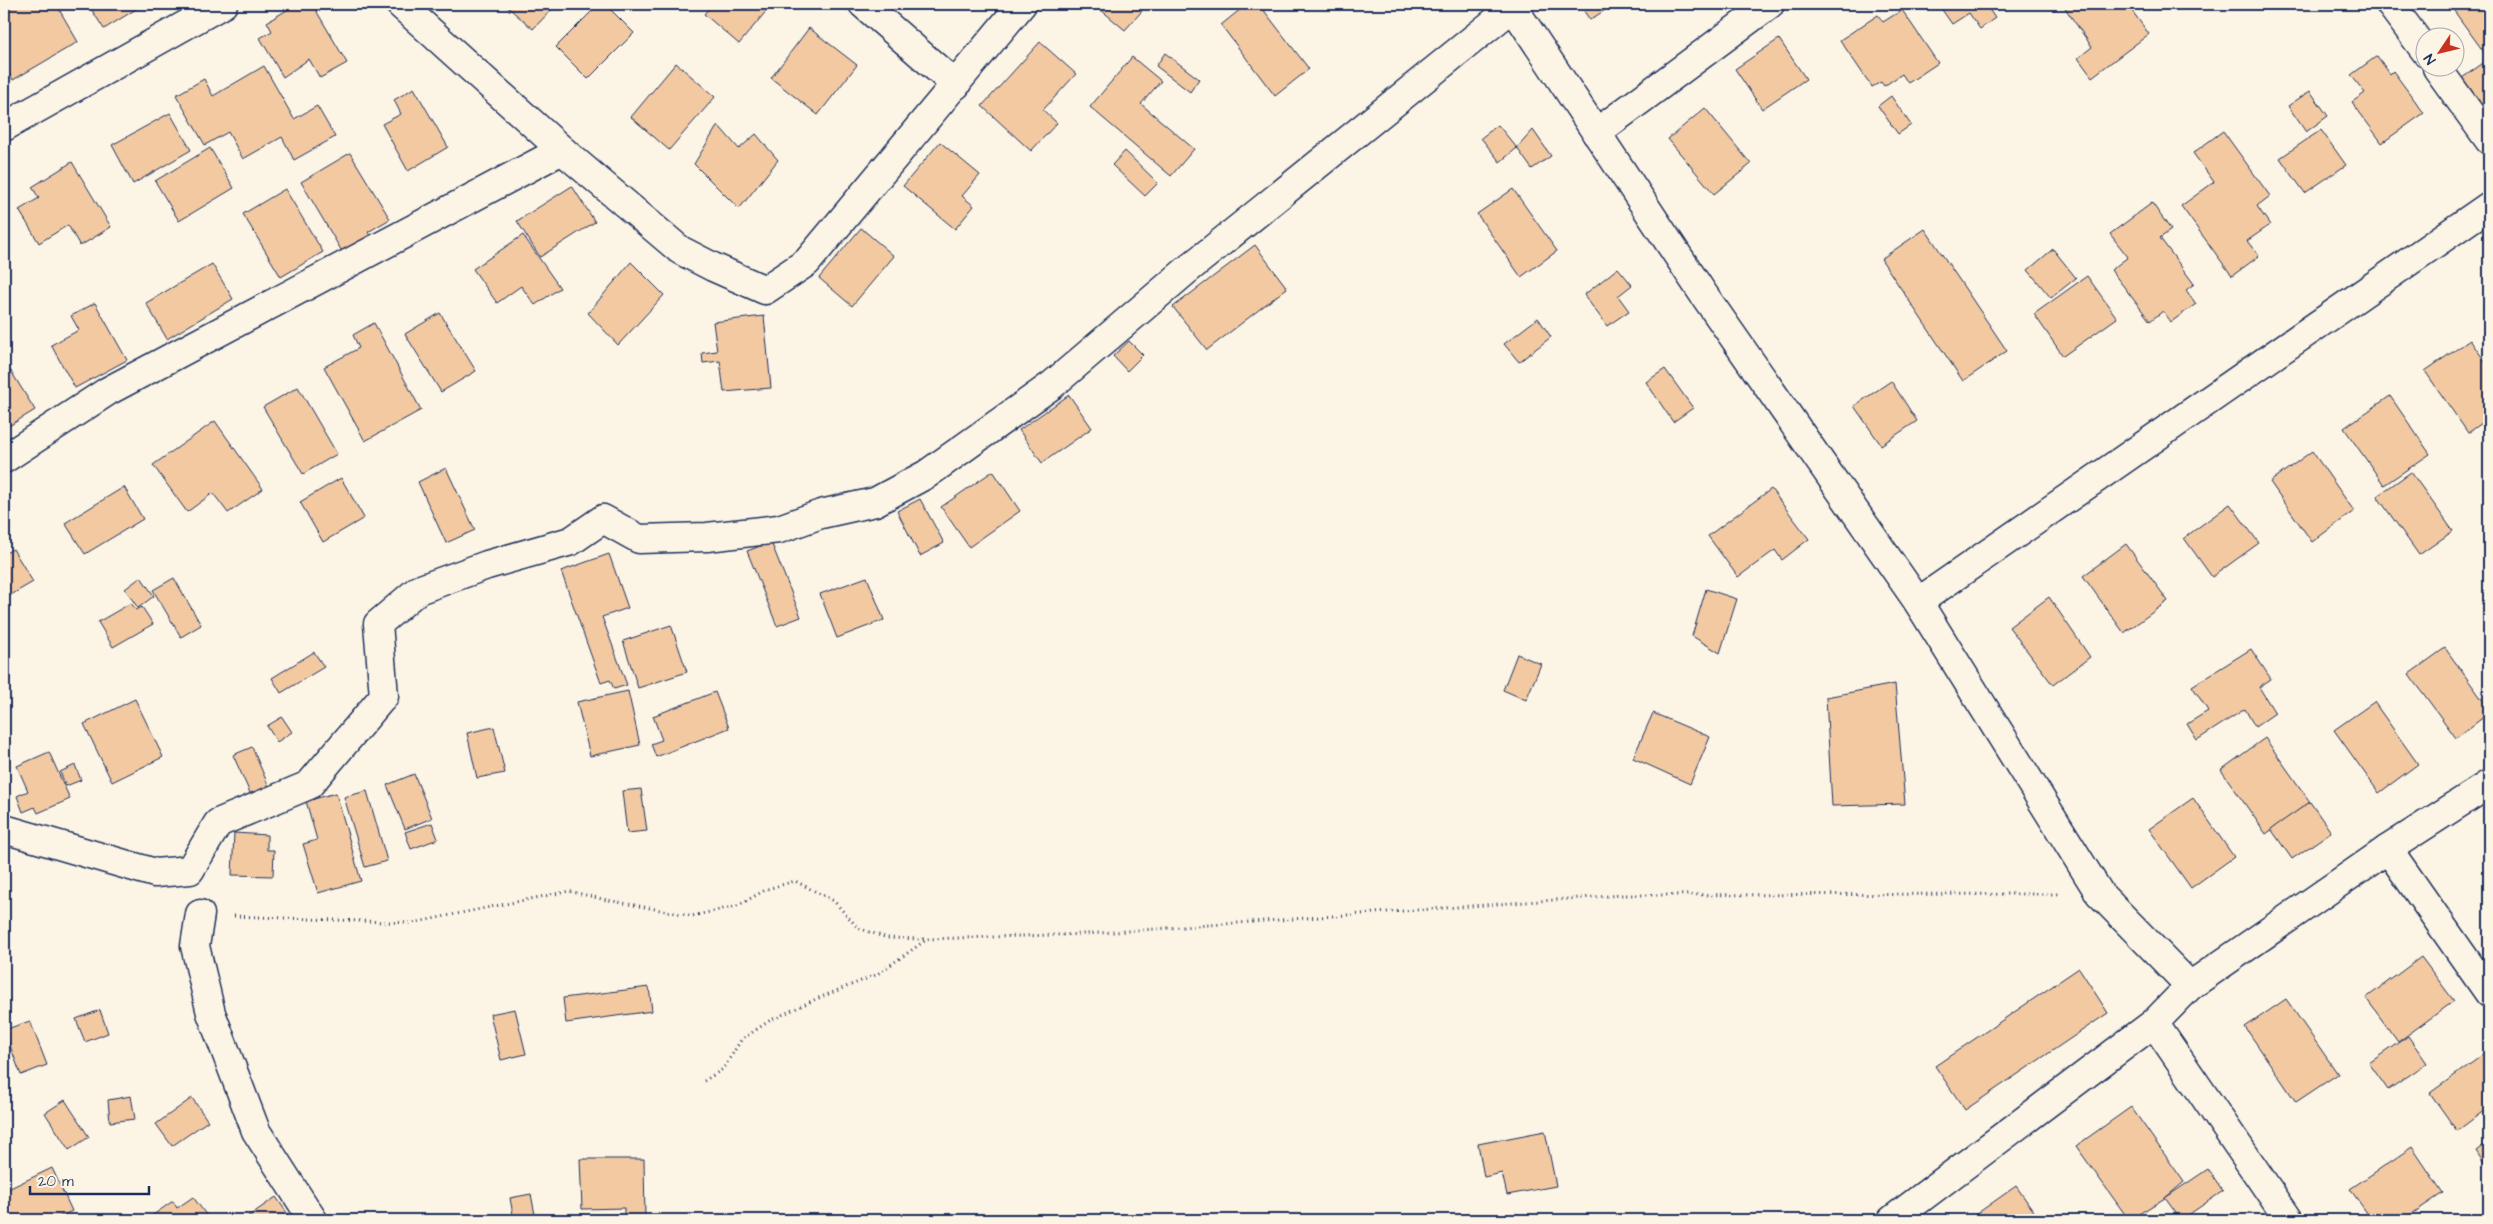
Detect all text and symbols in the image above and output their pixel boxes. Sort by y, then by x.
north arrow [2416,28,2466,78]
text: N [2419,49,2441,68]
scale bar [30,1164,149,1196]
text: 20 m [38,1171,74,1192]

